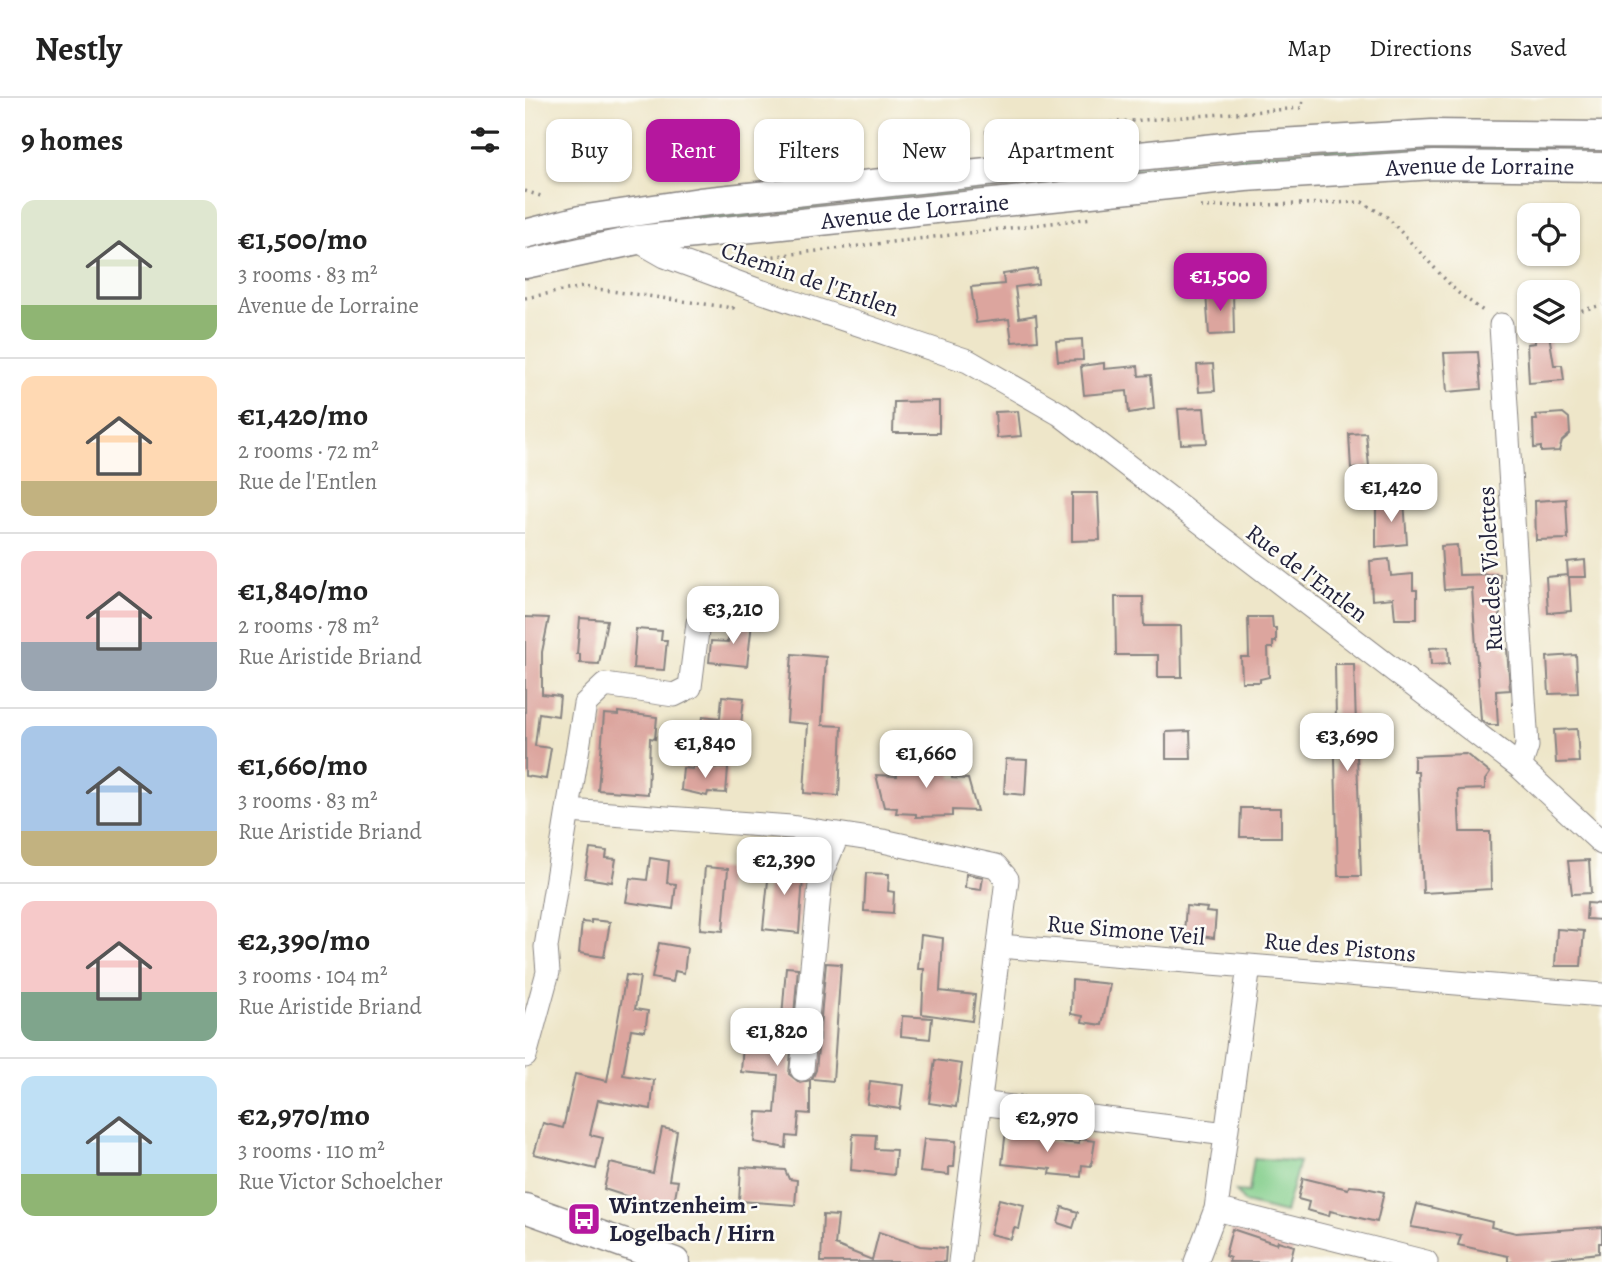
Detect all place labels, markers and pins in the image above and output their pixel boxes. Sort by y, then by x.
pin: €1,500 [1163,254,1277,313]
pin: €1,420 [1334,464,1448,524]
pin: €3,210 [676,587,790,646]
pin: €3,690 [1290,714,1404,773]
pin: €1,840 [648,720,762,780]
pin: €1,660 [869,730,983,790]
pin: €2,390 [727,838,841,897]
pin: €1,820 [720,1009,834,1068]
pin: €2,970 [990,1094,1104,1154]
place label: Wintzenheim - Logelbach / Hirn [608,1189,776,1249]
bus stop icon: Wintzenheim - Logelbach / Hirn [565,1200,603,1238]

